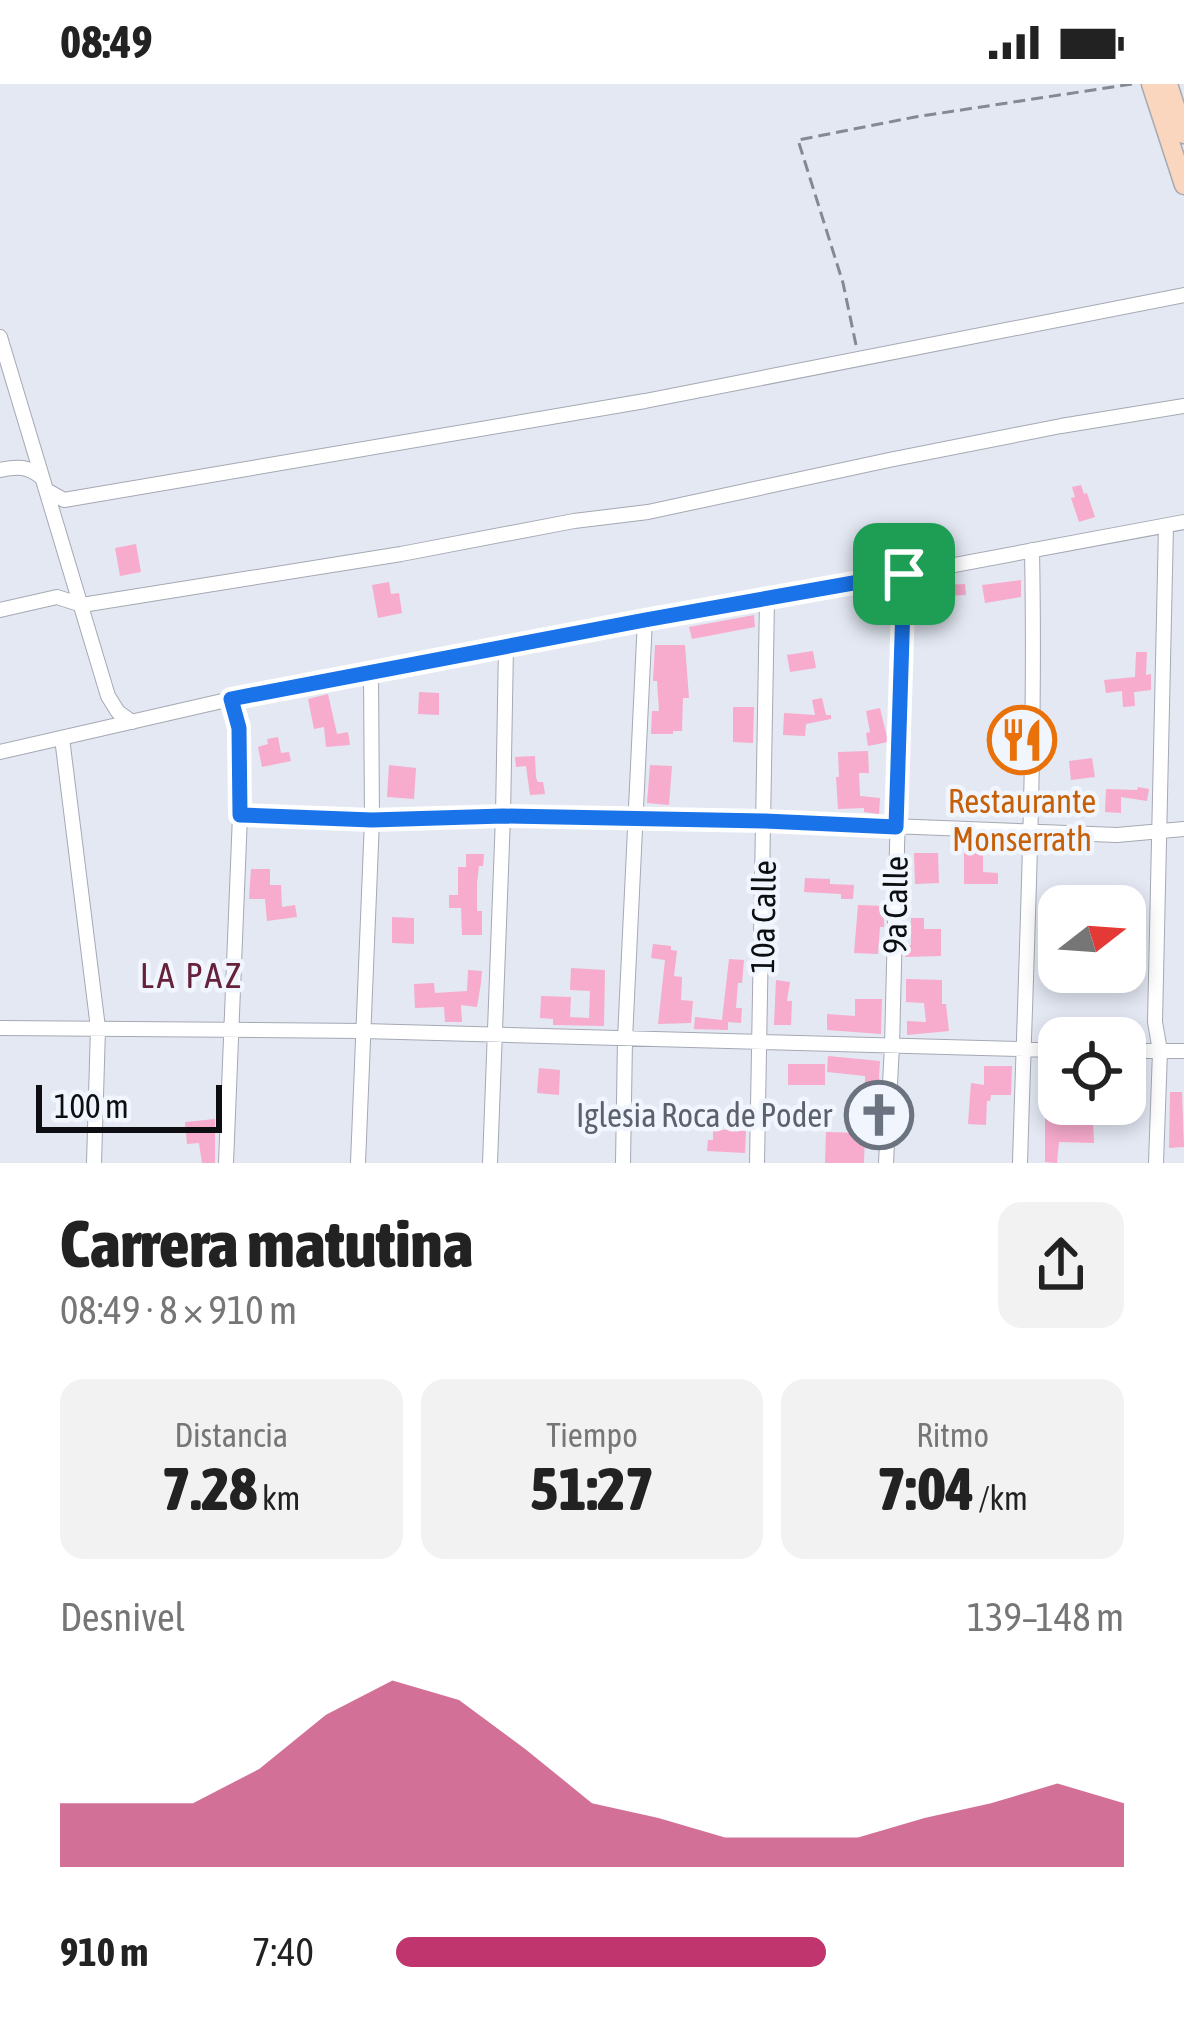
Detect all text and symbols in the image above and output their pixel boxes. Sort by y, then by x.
text: 08:49 [60,16,153,68]
pin [853,523,955,625]
icon: arrive [871,541,937,607]
restaurant icon: Restaurante Monserrath [987,705,1057,775]
place label: Restaurante Monserrath [948,782,1096,858]
street label: 9a Calle [875,856,915,954]
street label: 10a Calle [743,860,783,974]
north arrow [1038,885,1146,993]
map controls [1038,885,1146,1125]
district label: LA PAZ [140,954,244,996]
button: locate [1038,1017,1146,1125]
scale bar [36,1079,222,1132]
church icon: Iglesia Roca de Poder [844,1080,914,1150]
text: 100 m [54,1087,129,1125]
place label: Iglesia Roca de Poder [576,1096,833,1134]
button: share [998,1202,1124,1328]
text: Carrera matutina [60,1205,473,1281]
text: 08:49 · 8 × 910 m [60,1288,297,1332]
text: Distancia [174,1416,288,1454]
text: Tiempo [546,1416,638,1454]
text: Ritmo [916,1416,989,1454]
text: 7.28 [162,1454,258,1523]
text: 51:27 [530,1454,654,1523]
text: 7:04 [877,1454,974,1523]
text: km [258,1479,300,1517]
text: /km [974,1479,1028,1517]
text: Desnivel [60,1595,185,1639]
text: 139–148 m [967,1595,1124,1639]
text: 910 m [60,1930,148,1974]
text: 7:40 [252,1930,314,1974]

